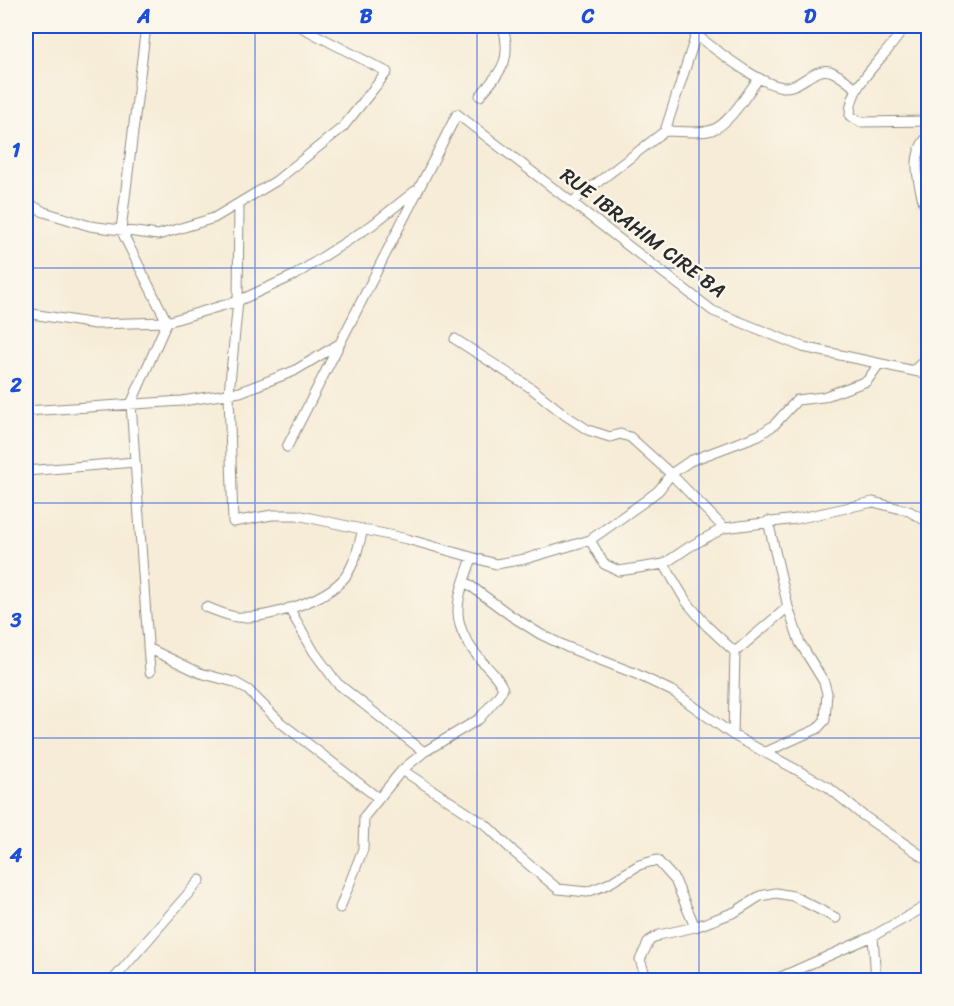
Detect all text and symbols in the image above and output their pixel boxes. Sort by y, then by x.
text: A [136,0,151,34]
text: B [360,0,373,34]
text: C [581,0,595,34]
text: D [804,0,817,34]
text: 1 [12,133,21,168]
street label: RUE IBRAHIM CIRE BA [552,159,734,307]
text: 2 [9,368,22,403]
text: 3 [10,603,22,638]
text: 4 [9,838,23,873]

